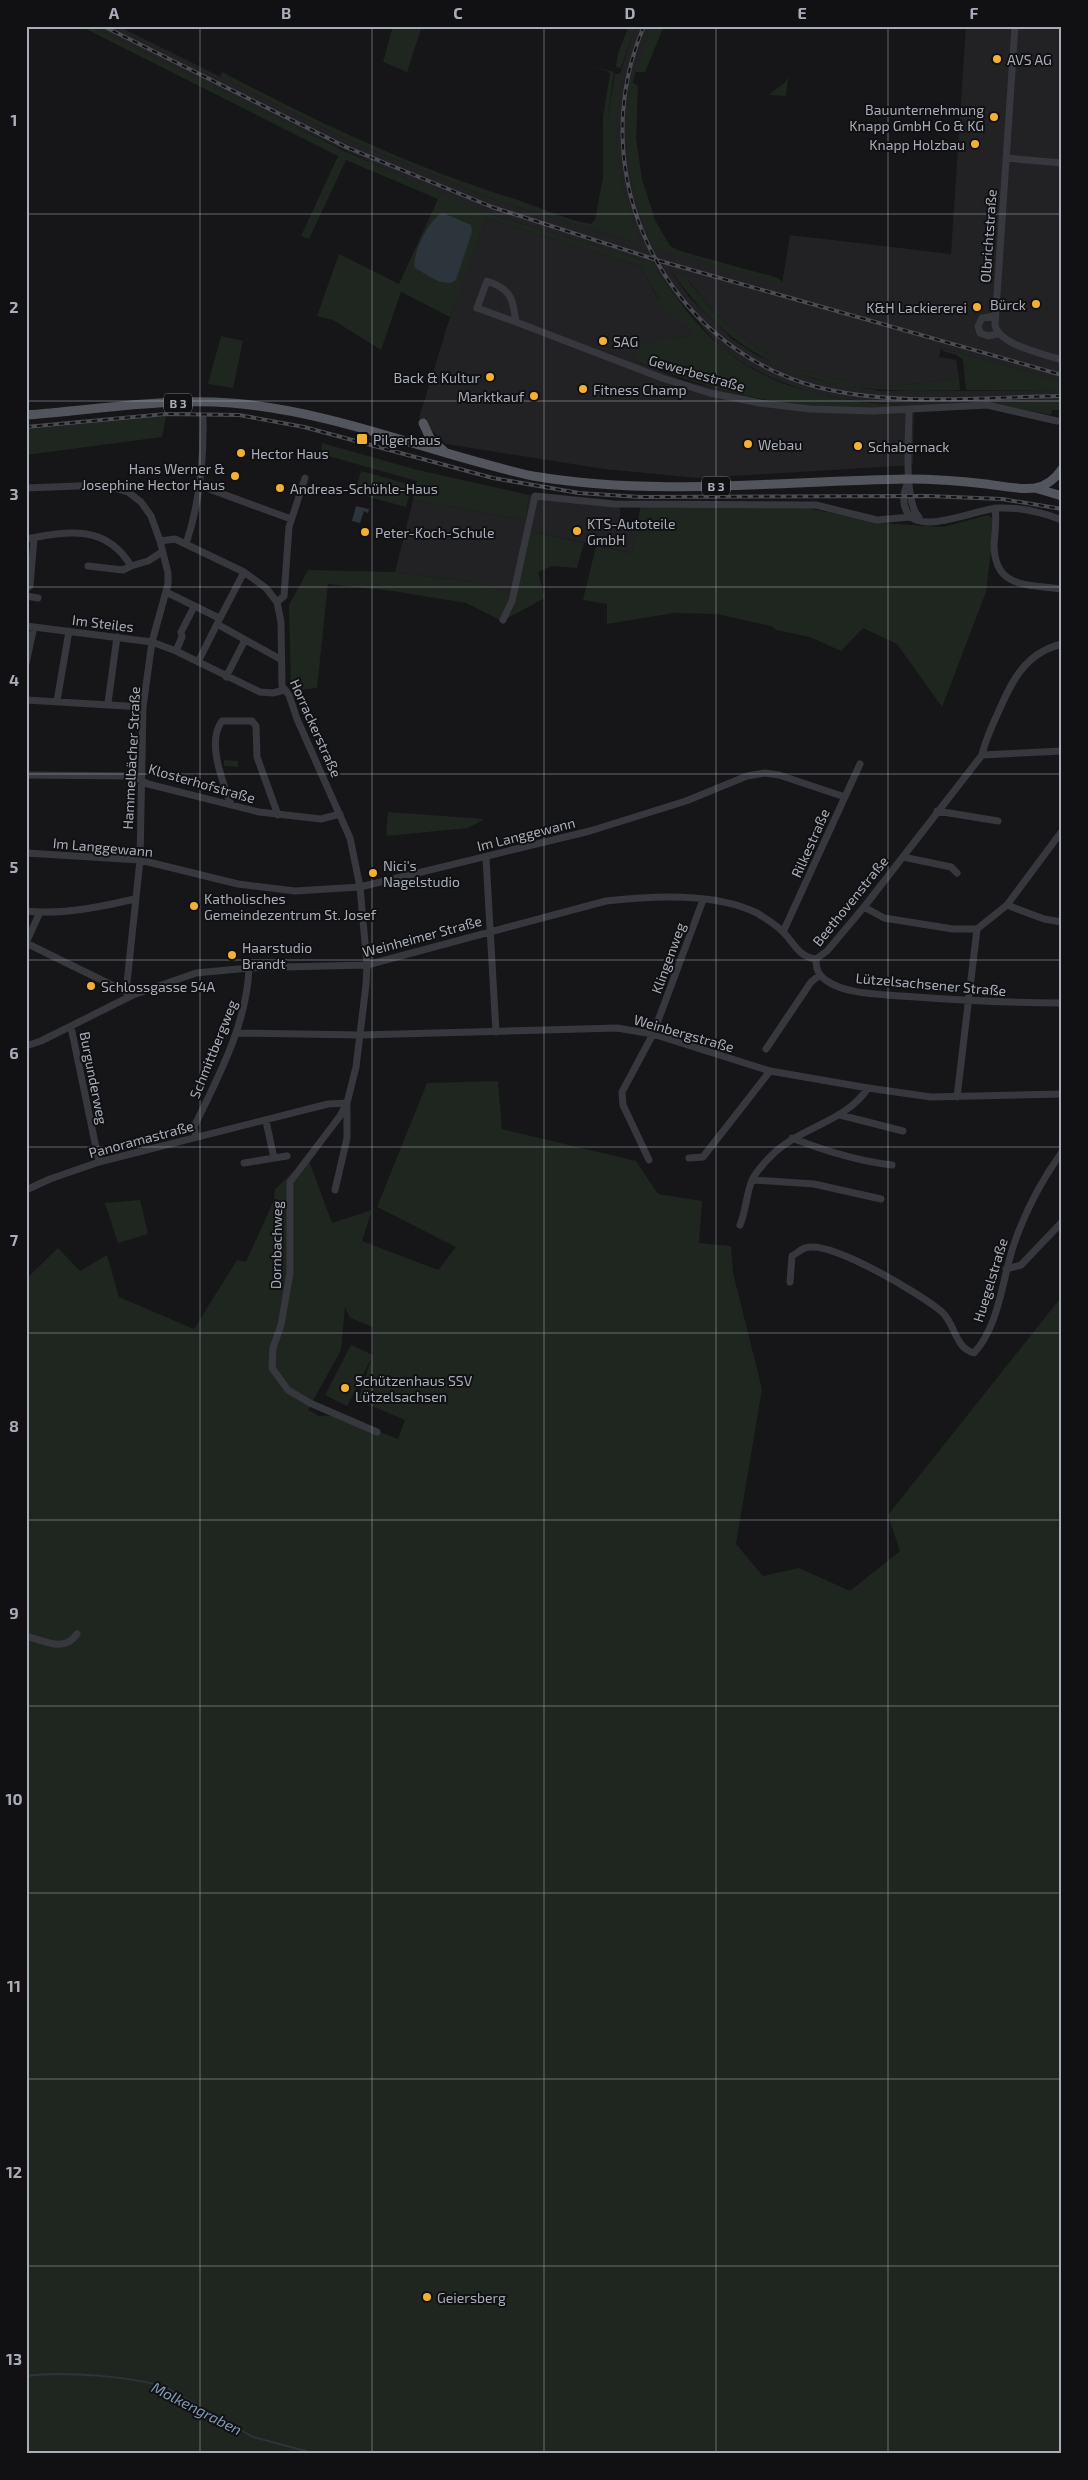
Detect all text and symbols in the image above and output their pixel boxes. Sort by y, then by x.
text: A [109,3,120,22]
text: B [281,3,291,22]
text: C [453,3,463,22]
text: D [625,3,636,22]
text: E [797,3,807,22]
text: F [970,3,979,22]
place label: AVS AG [1007,51,1052,68]
marker: AVS AG [991,53,1003,65]
place label: Bauunternehmung Knapp GmbH Co & KG [849,101,984,134]
text: 1 [11,110,17,129]
marker: Bauunternehmung Knapp GmbH Co & KG [988,111,1000,123]
place label: Knapp Holzbau [869,136,965,153]
marker: Knapp Holzbau [969,138,981,150]
street label: Olbrichtstraße [976,189,1000,283]
place label: Bürck [990,296,1026,313]
text: 2 [9,297,19,316]
marker: Bürck [1030,298,1042,310]
place label: K&H Lackiererei [866,299,967,316]
marker: K&H Lackiererei [971,301,983,313]
place label: SAG [613,333,638,350]
marker: SAG [597,335,609,347]
street label: Gewerbestraße [647,351,747,395]
place label: Back & Kultur [394,369,480,386]
marker: Back & Kultur [484,371,496,383]
place label: Fitness Champ [593,381,687,398]
marker: Fitness Champ [577,383,589,395]
place label: Marktkauf [458,388,525,405]
marker: Marktkauf [528,390,540,402]
road number: B 3 [164,393,192,412]
place label: Pilgerhaus [373,431,441,448]
marker: Pilgerhaus [355,432,369,446]
place label: Webau [758,436,802,453]
marker: Webau [742,438,754,450]
place label: Schabernack [868,438,949,455]
marker: Schabernack [852,440,864,452]
place label: Hector Haus [251,445,329,462]
marker: Hector Haus [235,447,247,459]
place label: Hans Werner & Josephine Hector Haus [82,460,225,493]
marker: Hans Werner & Josephine Hector Haus [229,470,241,482]
road number: B 3 [702,476,730,496]
place label: Andreas-Schühle-Haus [290,480,438,497]
marker: Andreas-Schühle-Haus [274,482,286,494]
text: 3 [9,484,19,503]
place label: KTS-Autoteile GmbH [587,515,676,548]
place label: Peter-Koch-Schule [375,524,494,541]
marker: KTS-Autoteile GmbH [571,525,583,537]
marker: Peter-Koch-Schule [359,526,371,538]
street label: Im Steiles [71,611,135,635]
text: 4 [9,670,19,689]
street label: Horrackerstraße [287,676,345,780]
street label: Hammelbächer Straße [119,686,143,830]
street label: Klosterhofstraße [147,760,257,806]
street label: Rilkestraße [787,806,833,880]
street label: Im Langgewann [475,814,577,854]
street label: Im Langgewann [52,834,154,860]
street label: Beethovenstraße [809,853,891,949]
text: 5 [10,857,19,876]
place label: Nici's Nagelstudio [383,857,460,890]
marker: Nici's Nagelstudio [367,867,379,879]
place label: Katholisches Gemeindezentrum St. Josef [204,890,377,923]
marker: Katholisches Gemeindezentrum St. Josef [188,900,200,912]
street label: Weinheimer Straße [360,912,484,960]
street label: Klingenweg [647,920,689,996]
place label: Haarstudio Brandt [242,939,312,972]
marker: Haarstudio Brandt [226,949,238,961]
street label: Lützelsachsener Straße [855,969,1007,999]
place label: Schlossgasse 54A [101,978,216,995]
marker: Schlossgasse 54A [85,980,97,992]
street label: Schmittbergweg [185,997,241,1101]
street label: Weinbergstraße [632,1011,736,1055]
street label: Burgunderweg [77,1030,111,1126]
text: 6 [9,1043,19,1062]
street label: Panoramastraße [87,1117,195,1161]
street label: Dornbachweg [267,1200,285,1289]
text: 7 [10,1230,19,1249]
street label: Huegelstraße [969,1236,1011,1324]
place label: Schützenhaus SSV Lützelsachsen [355,1372,473,1405]
marker: Schützenhaus SSV Lützelsachsen [339,1382,351,1394]
text: 8 [9,1416,19,1435]
text: 9 [9,1603,19,1622]
text: 10 [5,1789,23,1808]
text: 11 [7,1976,21,1995]
text: 12 [6,2162,22,2181]
place label: Geiersberg [437,2289,506,2306]
marker: Geiersberg [421,2291,433,2303]
text: 13 [6,2349,22,2368]
water label: Molkengraben [149,2378,245,2438]

